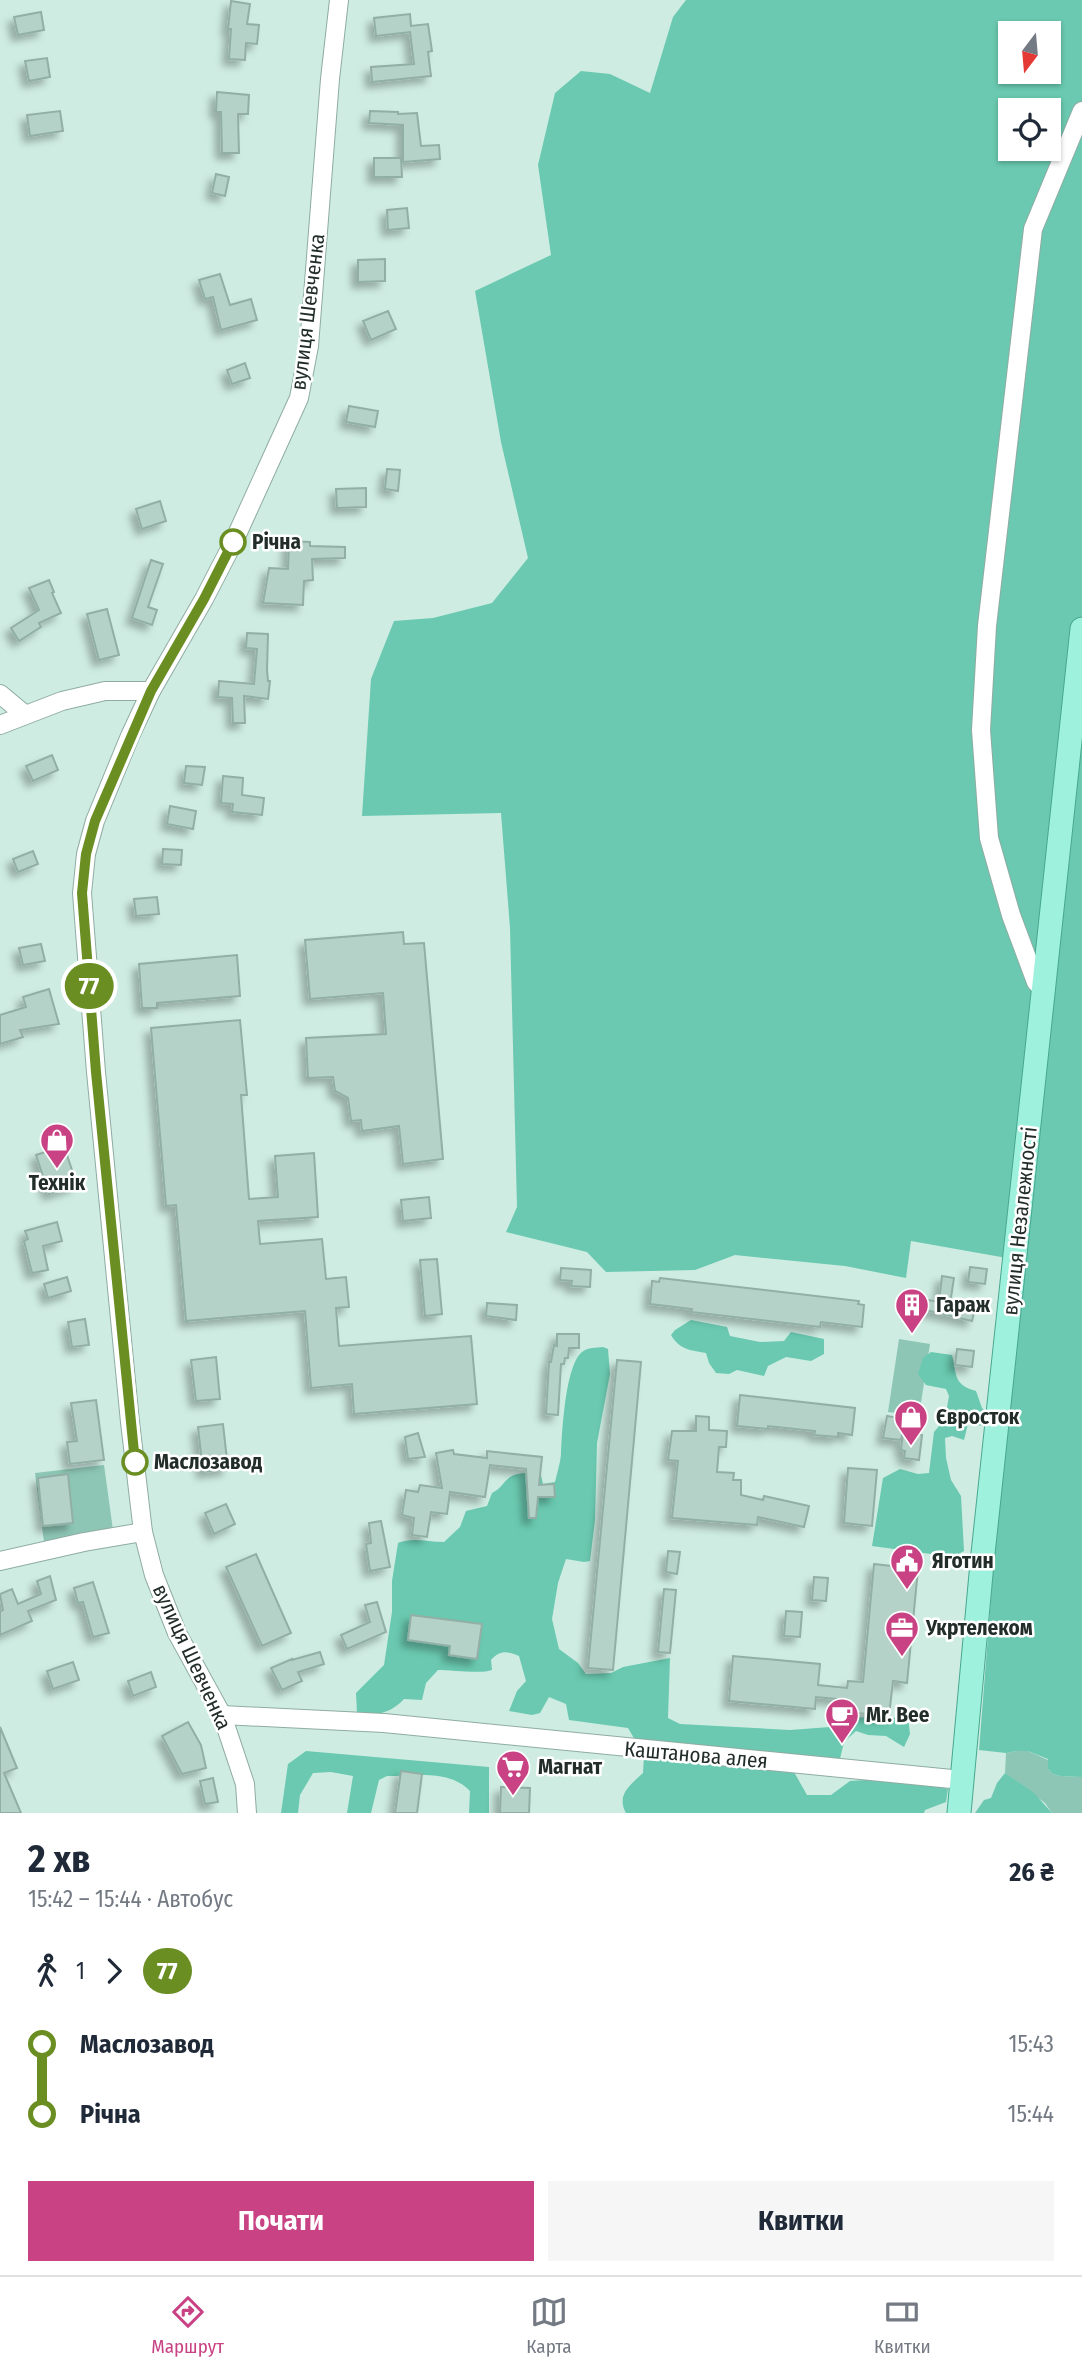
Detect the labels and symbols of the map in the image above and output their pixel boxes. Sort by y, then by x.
north arrow [998,21,1060,84]
street label: вулиця Шевченка [285,232,331,392]
marker: Річна [220,529,246,555]
place label: Річна [252,529,301,555]
line badge: 77 [57,963,120,1009]
shop icon: Технік [38,1121,76,1170]
street label: вулиця Незалежності [997,1125,1043,1317]
place label: Технік [29,1170,86,1196]
building icon: Гараж [893,1286,931,1335]
place label: Гараж [936,1292,991,1318]
shop icon: Євросток [892,1398,930,1447]
place label: Євросток [936,1404,1020,1430]
marker: Маслозавод [122,1449,148,1475]
place label: Маслозавод [154,1449,262,1475]
public building icon: Яготин [888,1542,926,1591]
place label: Яготин [932,1548,994,1574]
street label: вулиця Шевченка [147,1580,237,1734]
office icon: Укртелеком [883,1609,921,1658]
place label: Укртелеком [925,1615,1033,1641]
cafe icon: Mr. Bee [823,1696,861,1745]
place label: Mr. Bee [866,1702,930,1728]
street label: Каштанова алея [623,1736,769,1774]
supermarket icon: Магнат [494,1748,532,1797]
place label: Магнат [538,1754,603,1780]

